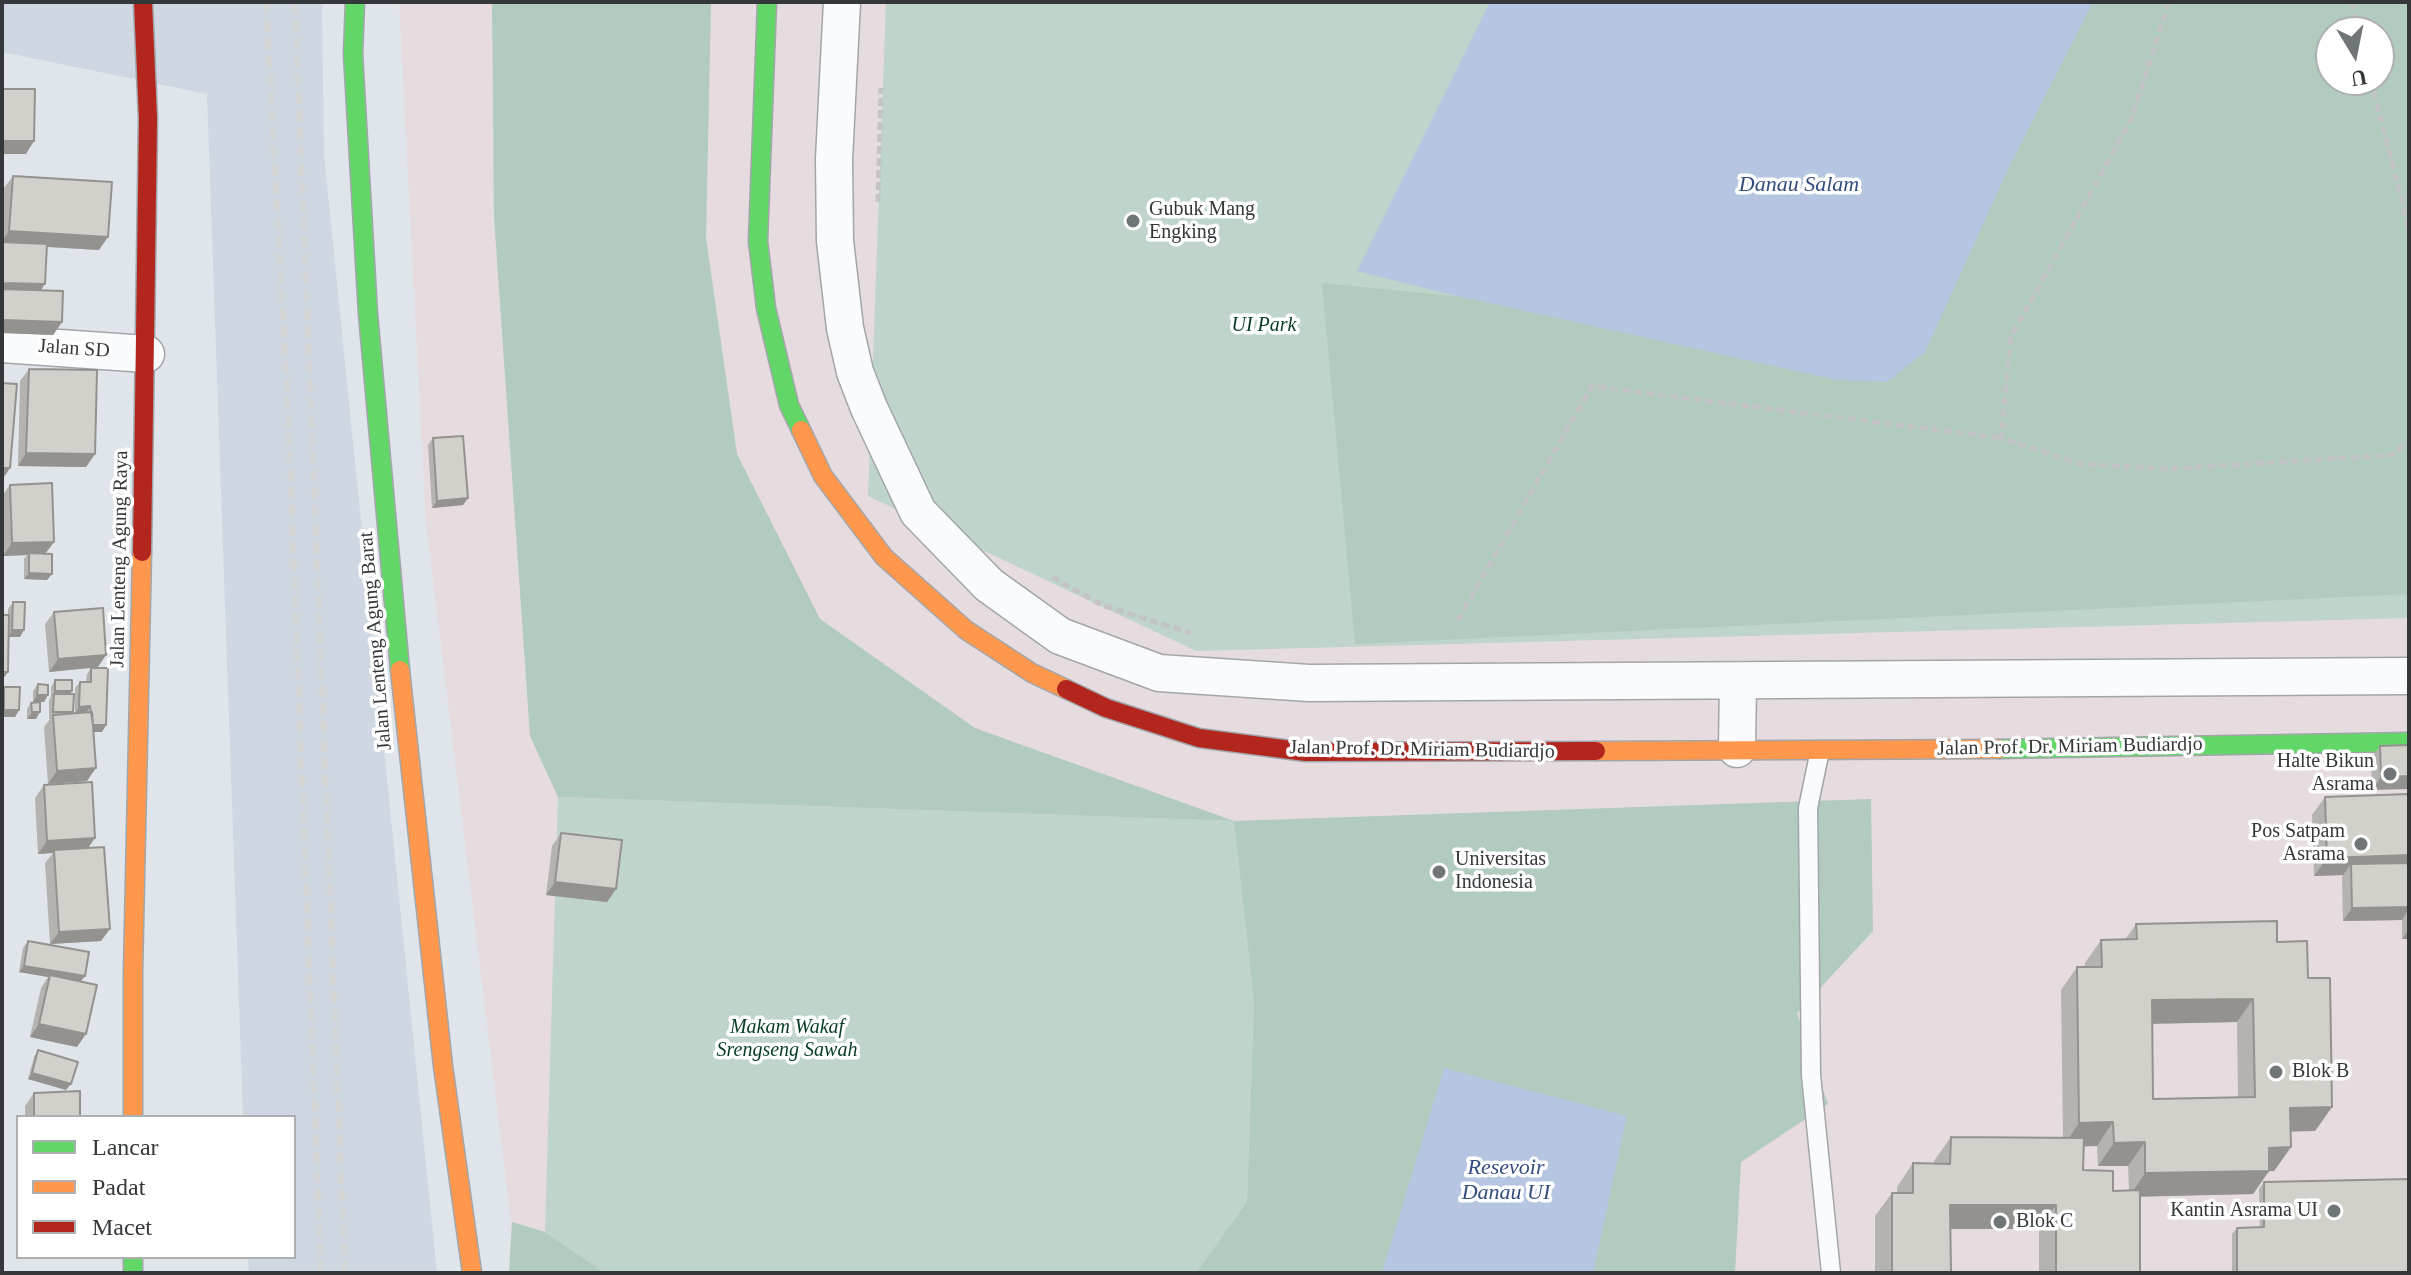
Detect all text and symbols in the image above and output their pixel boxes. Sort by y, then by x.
north arrow [2315,16,2395,96]
text: U [2349,64,2369,92]
water label: Danau Salam [1739,172,1859,198]
place label: Gubuk Mang Engking [1149,198,1255,245]
marker: Gubuk Mang Engking [1124,212,1142,230]
park label: UI Park [1232,314,1296,338]
street label: Jalan SD [37,335,111,363]
street label: Jalan Lenteng Agung Raya [106,450,134,668]
street label: Jalan Lenteng Agung Barat [354,531,398,751]
street label: Jalan Prof. Dr. Miriam Budiardjo [1937,733,2203,761]
street label: Jalan Prof. Dr. Miriam Budiardjo [1289,736,1555,764]
place label: Halte Bikun Asrama [2277,750,2374,797]
marker: Halte Bikun Asrama [2381,765,2399,783]
place label: Pos Satpam Asrama [2251,820,2345,867]
marker: Pos Satpam Asrama [2352,835,2370,853]
place label: Universitas Indonesia [1455,848,1546,895]
marker: Universitas Indonesia [1430,863,1448,881]
park label: Makam Wakaf Srengseng Sawah [717,1016,857,1063]
place label: Blok B [2292,1060,2349,1084]
marker: Blok B [2267,1063,2285,1081]
legend [16,1115,296,1259]
text: Lancar [92,1134,159,1160]
water label: Resevoir Danau UI [1462,1155,1550,1206]
text: Padat [92,1174,145,1200]
place label: Kantin Asrama UI [2170,1199,2318,1223]
marker: Kantin Asrama UI [2325,1202,2343,1220]
place label: Blok C [2016,1210,2073,1234]
marker: Blok C [1991,1213,2009,1231]
text: Macet [92,1214,152,1240]

